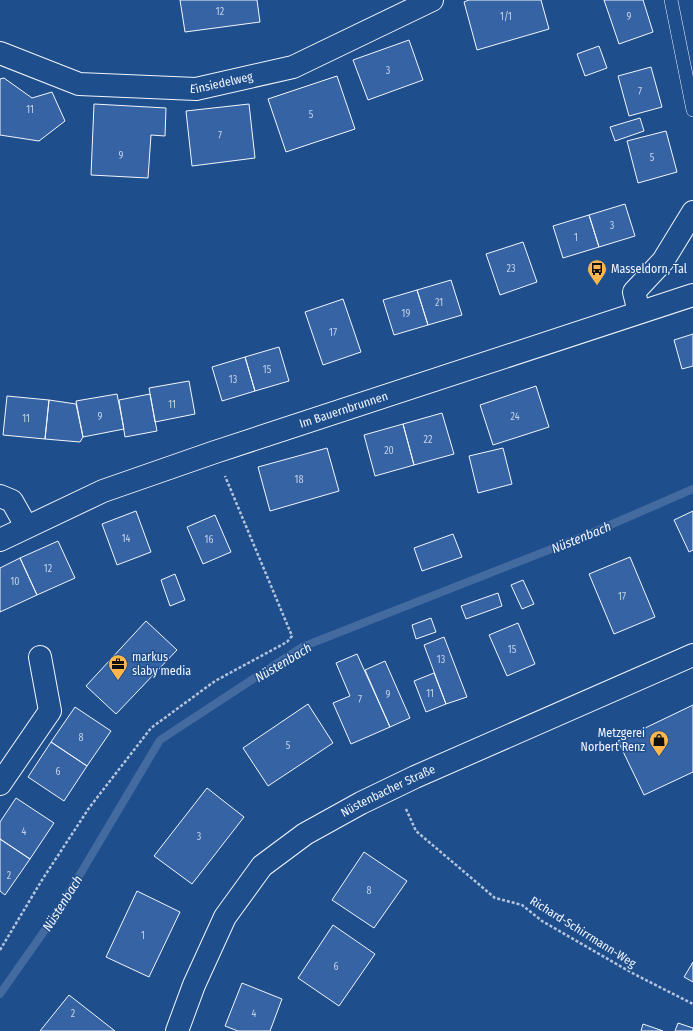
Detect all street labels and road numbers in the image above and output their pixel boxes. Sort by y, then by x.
street label: Einsiedelweg [190,69,255,96]
street label: Im Bauernbrunnen [298,389,390,431]
street label: Nüstenbacher Straße [338,762,437,820]
street label: Richard-Schirrmann-Weg [527,894,639,971]

